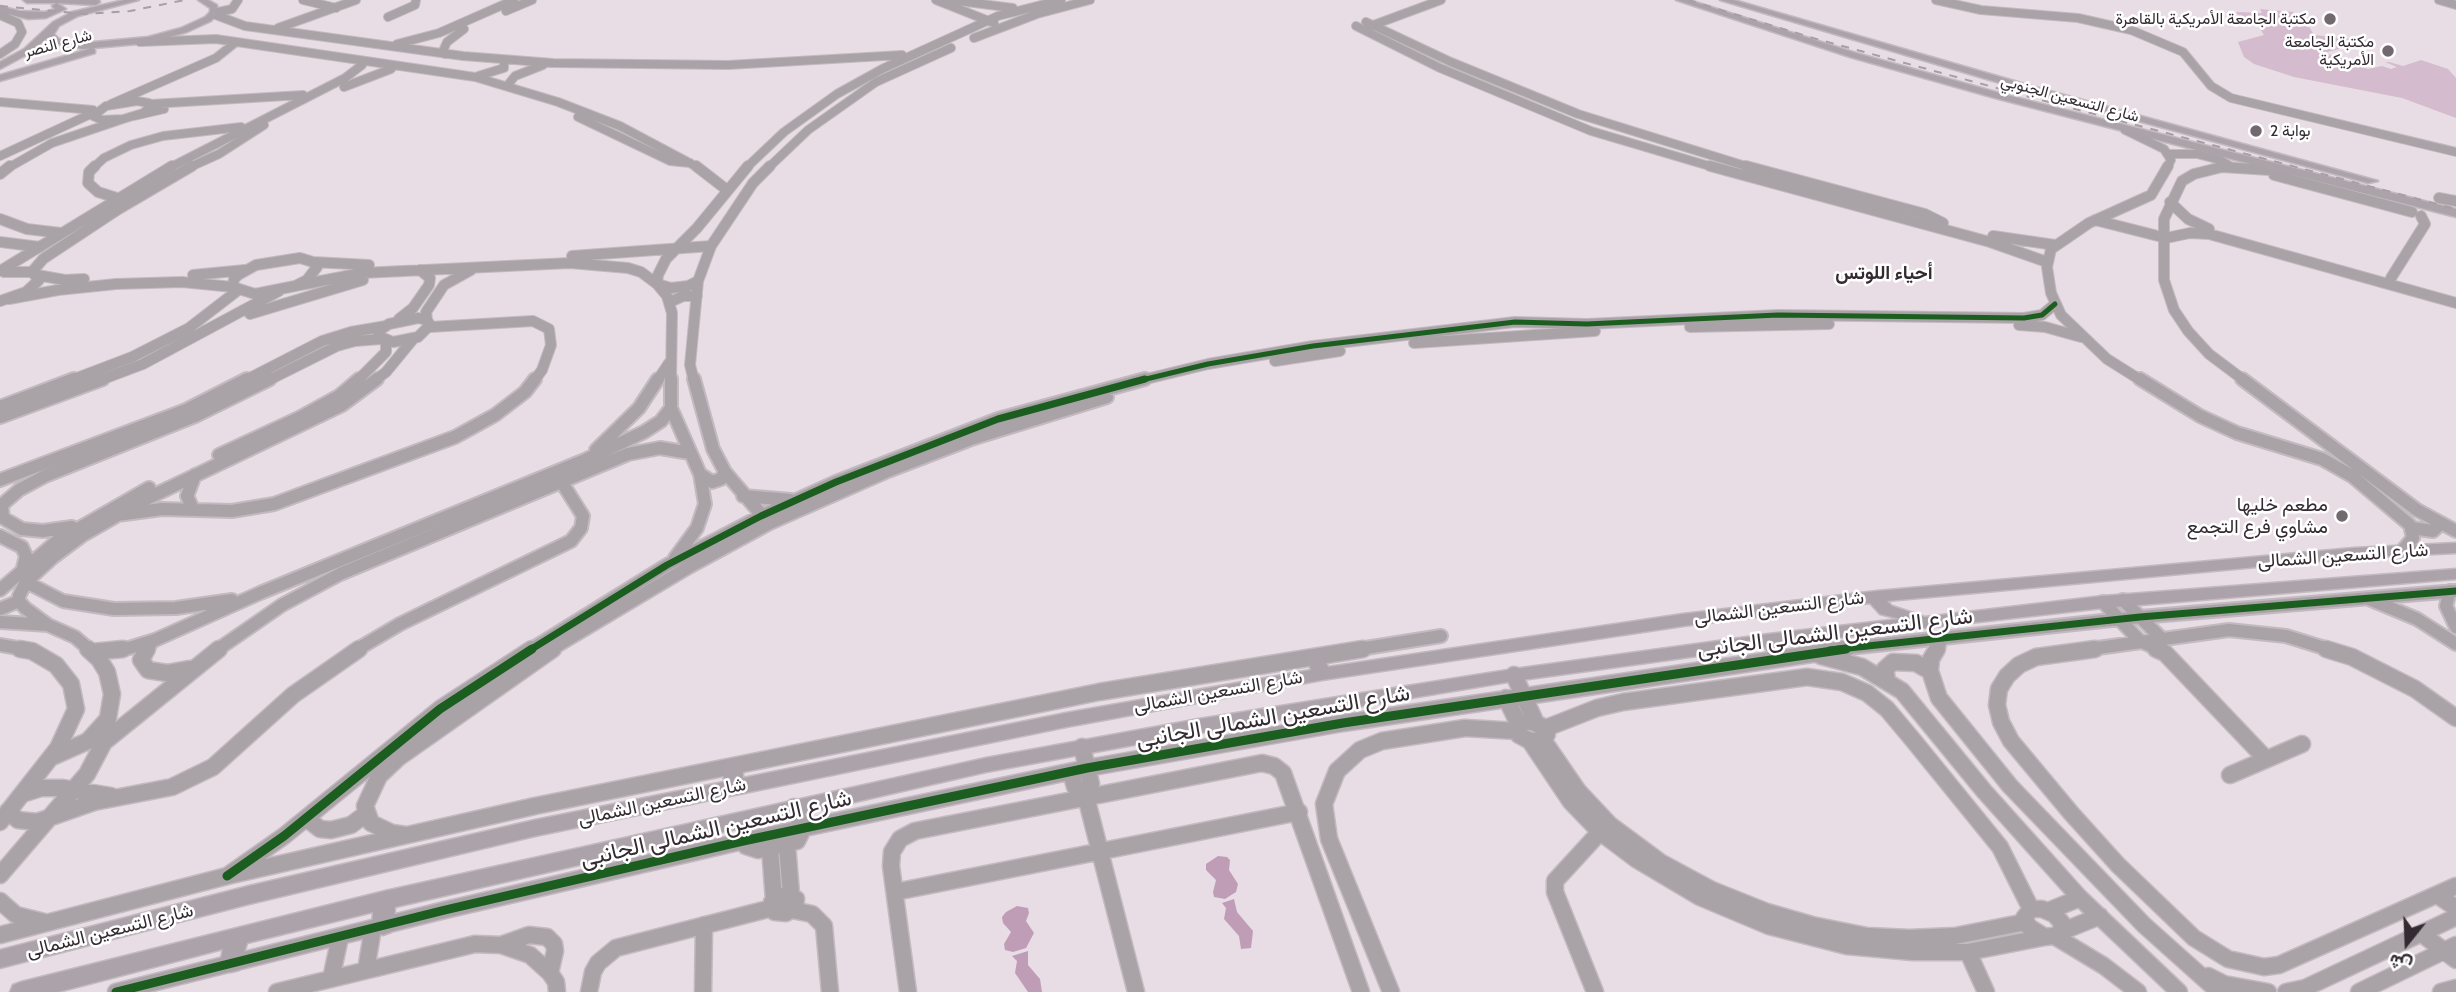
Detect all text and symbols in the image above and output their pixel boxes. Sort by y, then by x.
place label: مكتبة الجامعة الأمريكية بالقاهرة [2116,9,2316,29]
marker: مكتبة الجامعة الأمريكية بالقاهرة [2322,11,2338,27]
street label: شارع النصر [22,26,94,62]
place label: مكتبة الجامعة الأمريكية [2285,32,2374,70]
marker: مكتبة الجامعة الأمريكية [2380,43,2396,59]
street label: شارع التسعين الجنوبي [1999,71,2141,127]
place label: بوابة 2 [2270,121,2311,141]
marker: بوابة 2 [2248,123,2264,139]
district label: أحياء اللوتس [1835,262,1933,284]
place label: مطعم خليها مشاوي فرع التجمع [2187,494,2328,538]
marker: مطعم خليها مشاوي فرع التجمع [2334,508,2350,524]
street label: شارع التسعين الشمالى [2257,539,2429,573]
street label: شارع التسعين الشمالى [1693,586,1865,630]
street label: شارع التسعين الشمالى الجانبى [1696,602,1974,664]
street label: شارع التسعين الشمالى [1132,666,1304,718]
street label: شارع التسعين الشمالى الجانبى [1134,679,1412,755]
street label: شارع التسعين الشمالى [576,773,748,831]
street label: شارع التسعين الشمالى الجانبى [578,784,854,874]
street label: شارع التسعين الشمالى [24,899,196,963]
north arrow [2372,908,2442,978]
text: ش [2386,949,2415,978]

